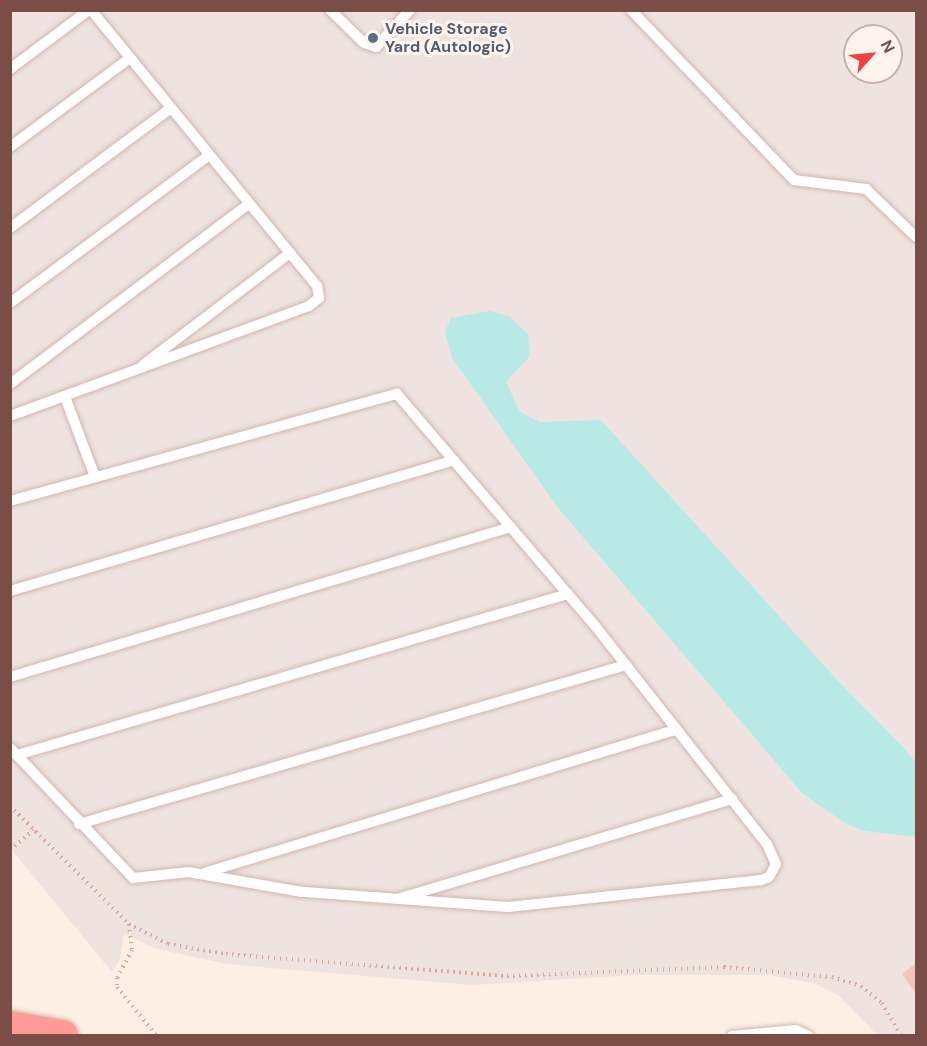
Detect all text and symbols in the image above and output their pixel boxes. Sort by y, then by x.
place label: Vehicle Storage Yard (Autologic) [385,19,511,57]
north arrow [843,24,903,84]
marker: Vehicle Storage Yard (Autologic) [366,31,380,45]
text: N [876,37,900,56]

